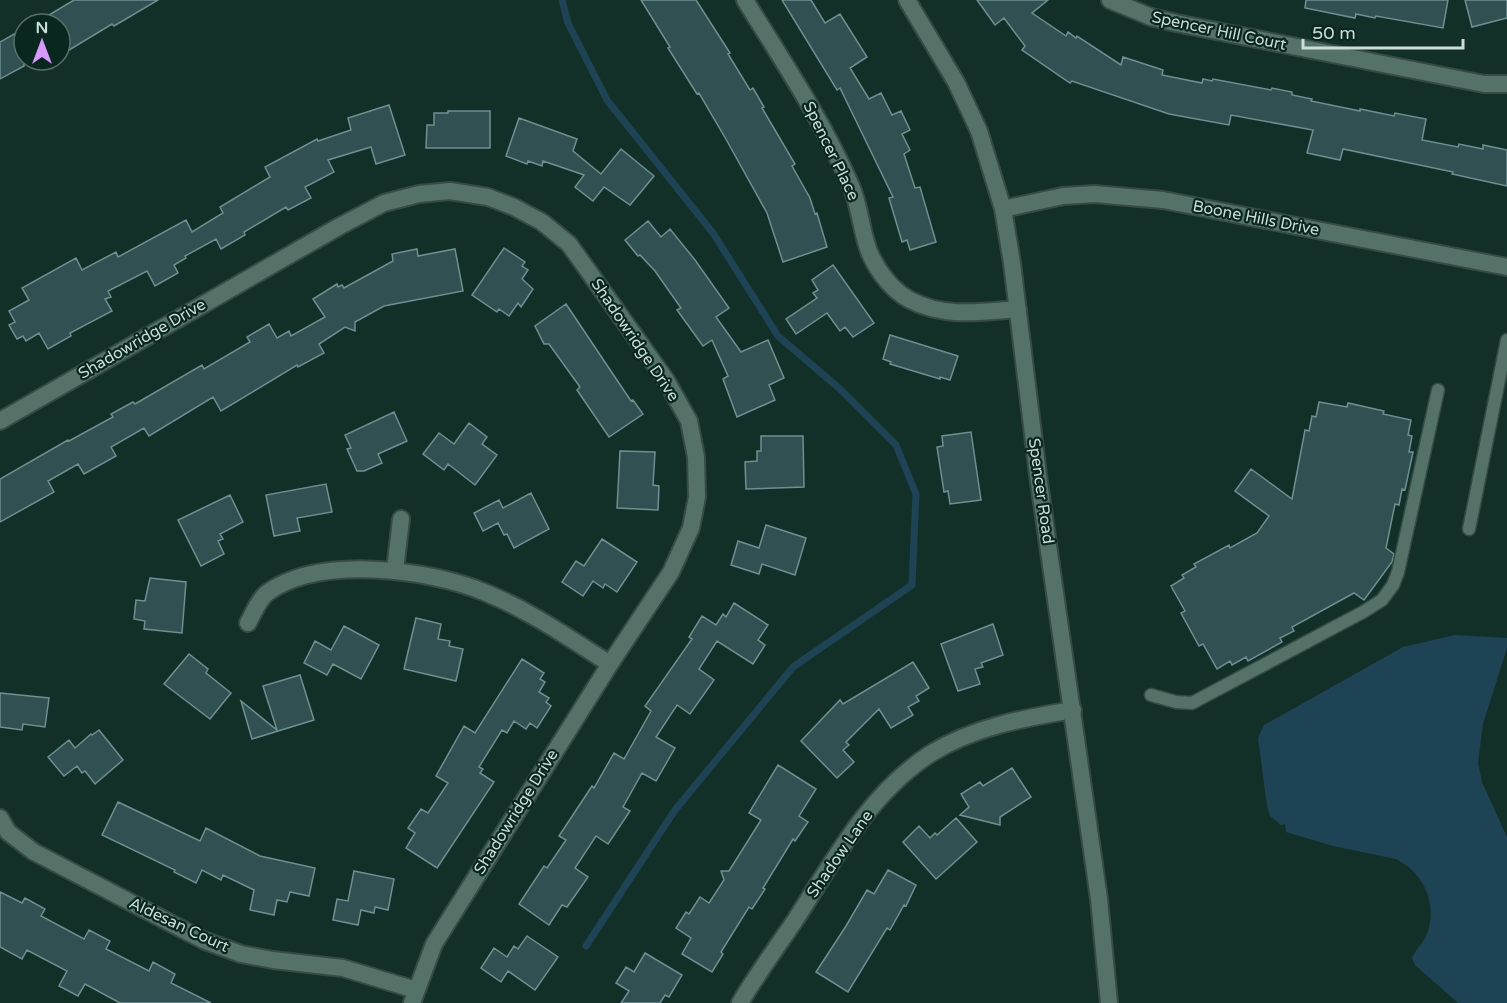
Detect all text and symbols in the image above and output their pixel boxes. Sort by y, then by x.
street label: Spencer Hill Court [1150,7,1288,55]
north arrow [12,12,72,72]
scale bar [1303,12,1464,50]
text: N [36,18,48,38]
text: 50 m [1312,22,1356,44]
street label: Spencer Place [798,98,864,204]
street label: Boone Hills Drive [1191,196,1321,240]
street label: Shadowridge Drive [587,275,683,405]
street label: Shadowridge Drive [75,294,209,384]
street label: Spencer Road [1024,437,1058,545]
street label: Shadowridge Drive [469,746,563,878]
street label: Shadow Lane [803,806,877,902]
street label: Aldesan Court [126,893,232,957]

